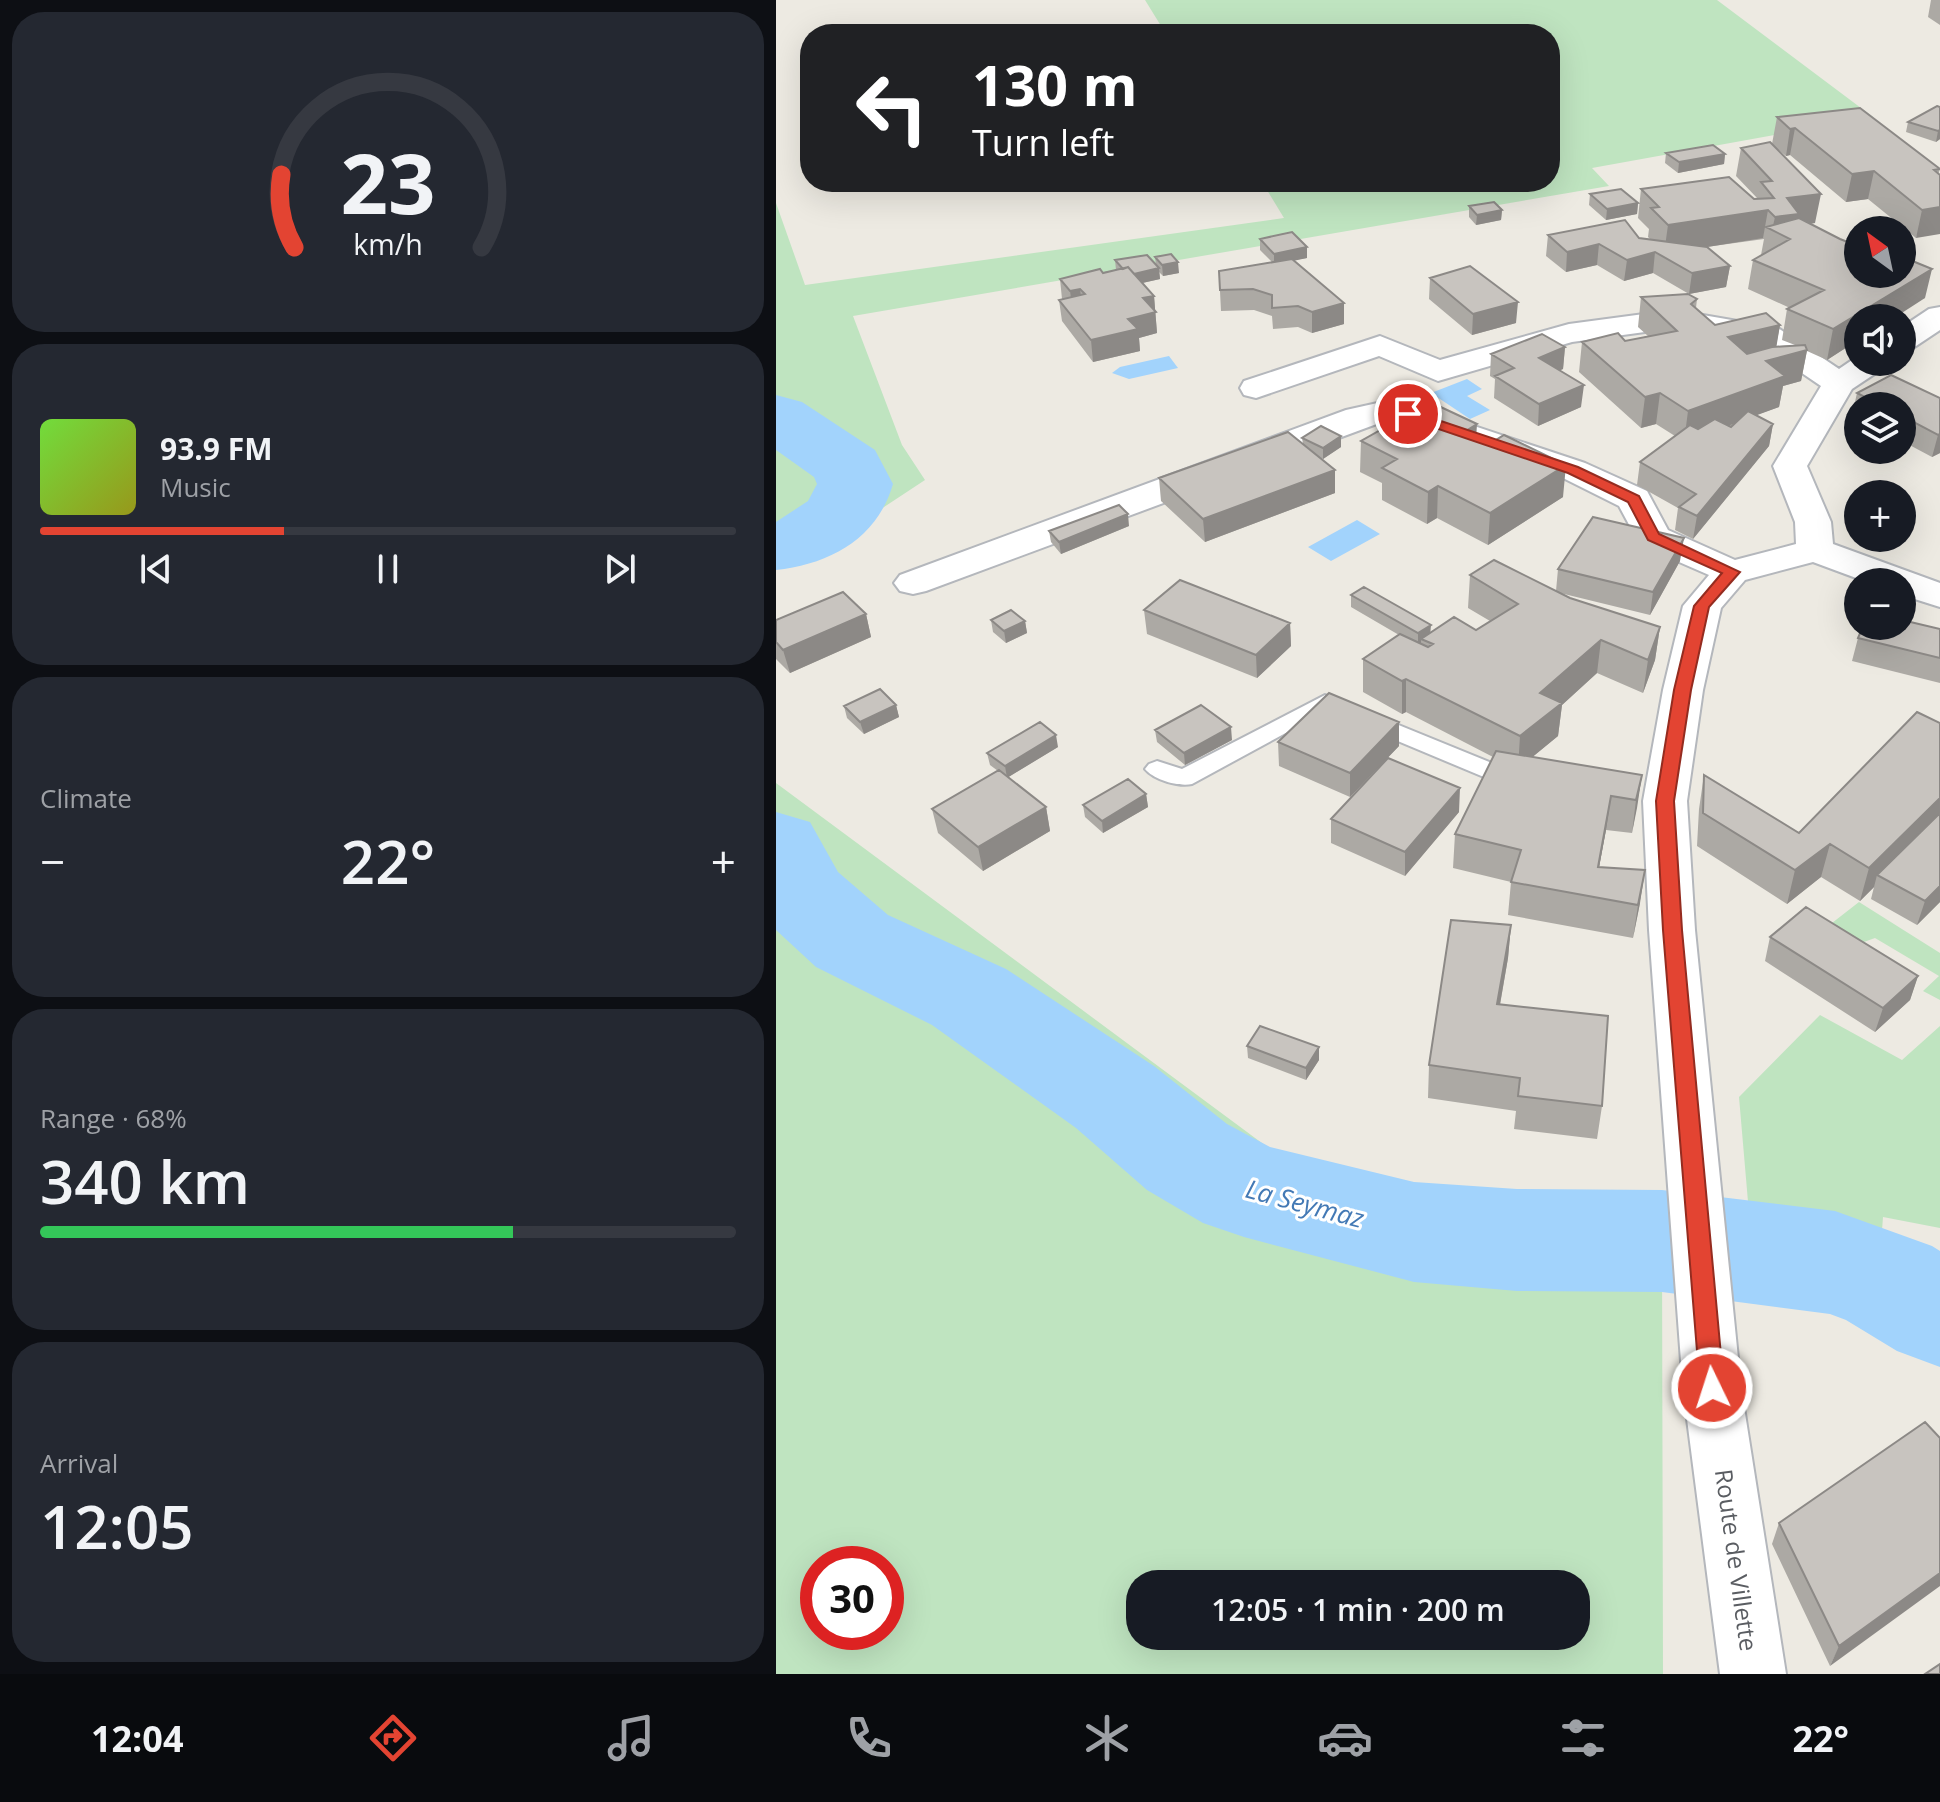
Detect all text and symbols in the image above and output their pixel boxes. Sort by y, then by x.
text: 130 m [972,46,1138,122]
icon: left [840,56,944,160]
text: Turn left [972,118,1114,167]
text: 23 [340,125,436,238]
north arrow [1844,216,1916,288]
map controls [1844,216,1916,640]
text: km/h [353,224,423,263]
button: sound [1844,304,1916,376]
pin [1374,380,1442,448]
icon: arrive [1386,392,1430,436]
button: layers [1844,392,1916,464]
text: 93.9 FM [160,428,273,469]
text: Music [160,469,231,505]
button: + [1844,480,1916,552]
icon: previous [134,547,178,591]
icon: pause [366,547,410,591]
icon: next [598,547,642,591]
button: − [1844,568,1916,640]
text: Climate [40,780,132,816]
text: 22° [341,820,435,902]
text: − [40,831,65,891]
text: + [711,831,736,891]
text: Range · 68% [40,1100,187,1136]
text: 340 km [40,1140,250,1222]
water label: La Seymaz [1242,1170,1368,1236]
position arrow [1670,1346,1754,1430]
text: Arrival [40,1445,118,1481]
street label: Route de Villette [1708,1467,1766,1653]
text: 12:05 [40,1485,194,1567]
speed limit sign: 30 [800,1546,904,1650]
text: 12:05 · 1 min · 200 m [1211,1589,1505,1630]
icon: directions [365,1710,421,1766]
icon: music [603,1710,659,1766]
icon: phone [841,1710,897,1766]
icon: climate [1079,1710,1135,1766]
icon: car [1317,1710,1373,1766]
icon: filters [1555,1710,1611,1766]
text: 12:04 [91,1714,184,1763]
text: 22° [1792,1714,1849,1763]

